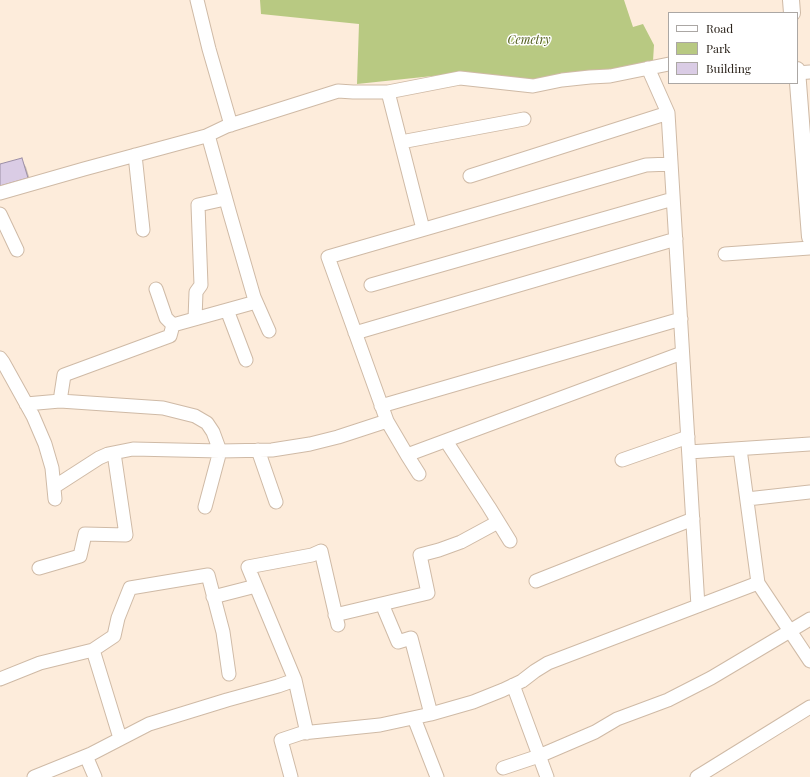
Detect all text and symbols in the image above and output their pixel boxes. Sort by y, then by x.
legend [668,12,798,84]
text: Road [706,20,733,36]
park label: Cemetry [508,33,550,47]
text: Park [706,40,731,56]
text: Building [706,60,751,76]

